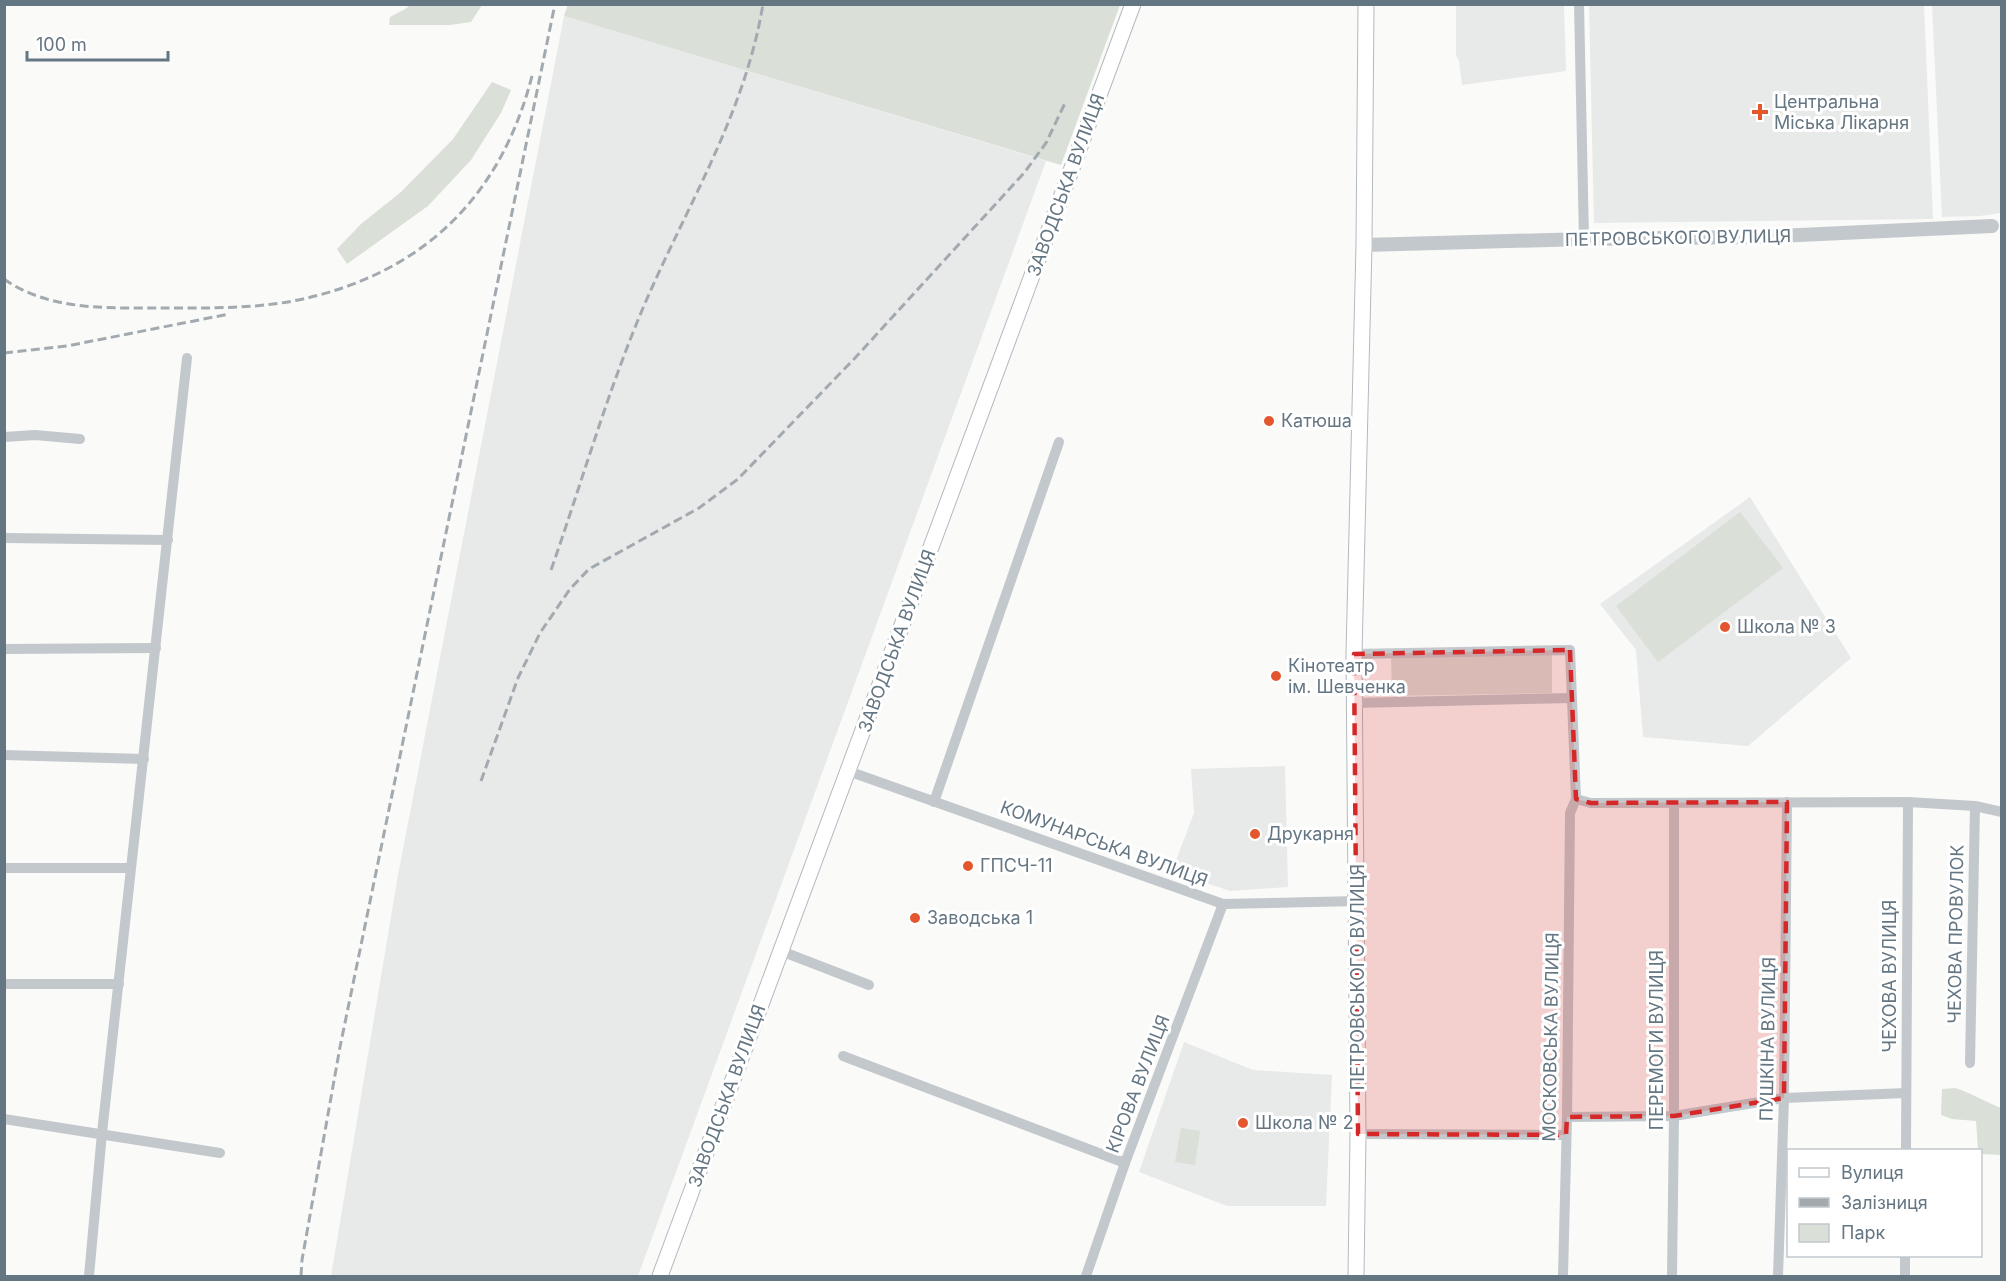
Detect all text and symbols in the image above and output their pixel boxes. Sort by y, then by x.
scale bar [27,24,168,62]
text: 100 m [36,34,87,55]
street label: ЗАВОДСЬКА ВУЛИЦЯ [1023,91,1108,279]
place label: Центральна Міська Лікарня [1774,91,1909,133]
marker: Центральна Міська Лікарня [1751,103,1769,121]
street label: ПЕТРОВСЬКОГО ВУЛИЦЯ [1565,225,1791,250]
place label: Катюша [1281,410,1352,431]
marker: Катюша [1262,414,1276,428]
street label: ЗАВОДСЬКА ВУЛИЦЯ [854,547,939,735]
place label: Школа № 3 [1737,616,1836,637]
marker: Школа № 3 [1718,620,1732,634]
place label: Кінотеатр ім. Шевченка [1288,655,1406,697]
marker: Кінотеатр ім. Шевченка [1269,669,1283,683]
street label: КОМУНАРСЬКА ВУЛИЦЯ [998,796,1211,891]
place label: Друкарня [1267,823,1354,844]
marker: Друкарня [1248,827,1262,841]
street label: ЧЕХОВА ПРОВУЛОК [1943,844,1968,1024]
place label: ГПСЧ-11 [980,855,1052,876]
marker: ГПСЧ-11 [961,859,975,873]
street label: ПЕТРОВСЬКОГО ВУЛИЦЯ [1347,864,1368,1090]
street label: ЧЕХОВА ВУЛИЦЯ [1879,900,1900,1052]
place label: Заводська 1 [927,907,1033,928]
marker: Заводська 1 [908,911,922,925]
street label: МОСКОВСЬКА ВУЛИЦЯ [1538,932,1563,1142]
street label: ПЕРЕМОГИ ВУЛИЦЯ [1646,950,1667,1130]
street label: ПУШКІНА ВУЛИЦЯ [1756,957,1779,1121]
street label: ЗАВОДСЬКА ВУЛИЦЯ [684,1002,769,1190]
street label: КІРОВА ВУЛИЦЯ [1102,1012,1174,1156]
place label: Школа № 2 [1255,1112,1354,1133]
marker: Школа № 2 [1236,1116,1250,1130]
legend [1787,1149,1982,1257]
text: Вулиця [1841,1162,1904,1183]
text: Залізниця [1841,1192,1928,1213]
text: Парк [1841,1222,1886,1243]

